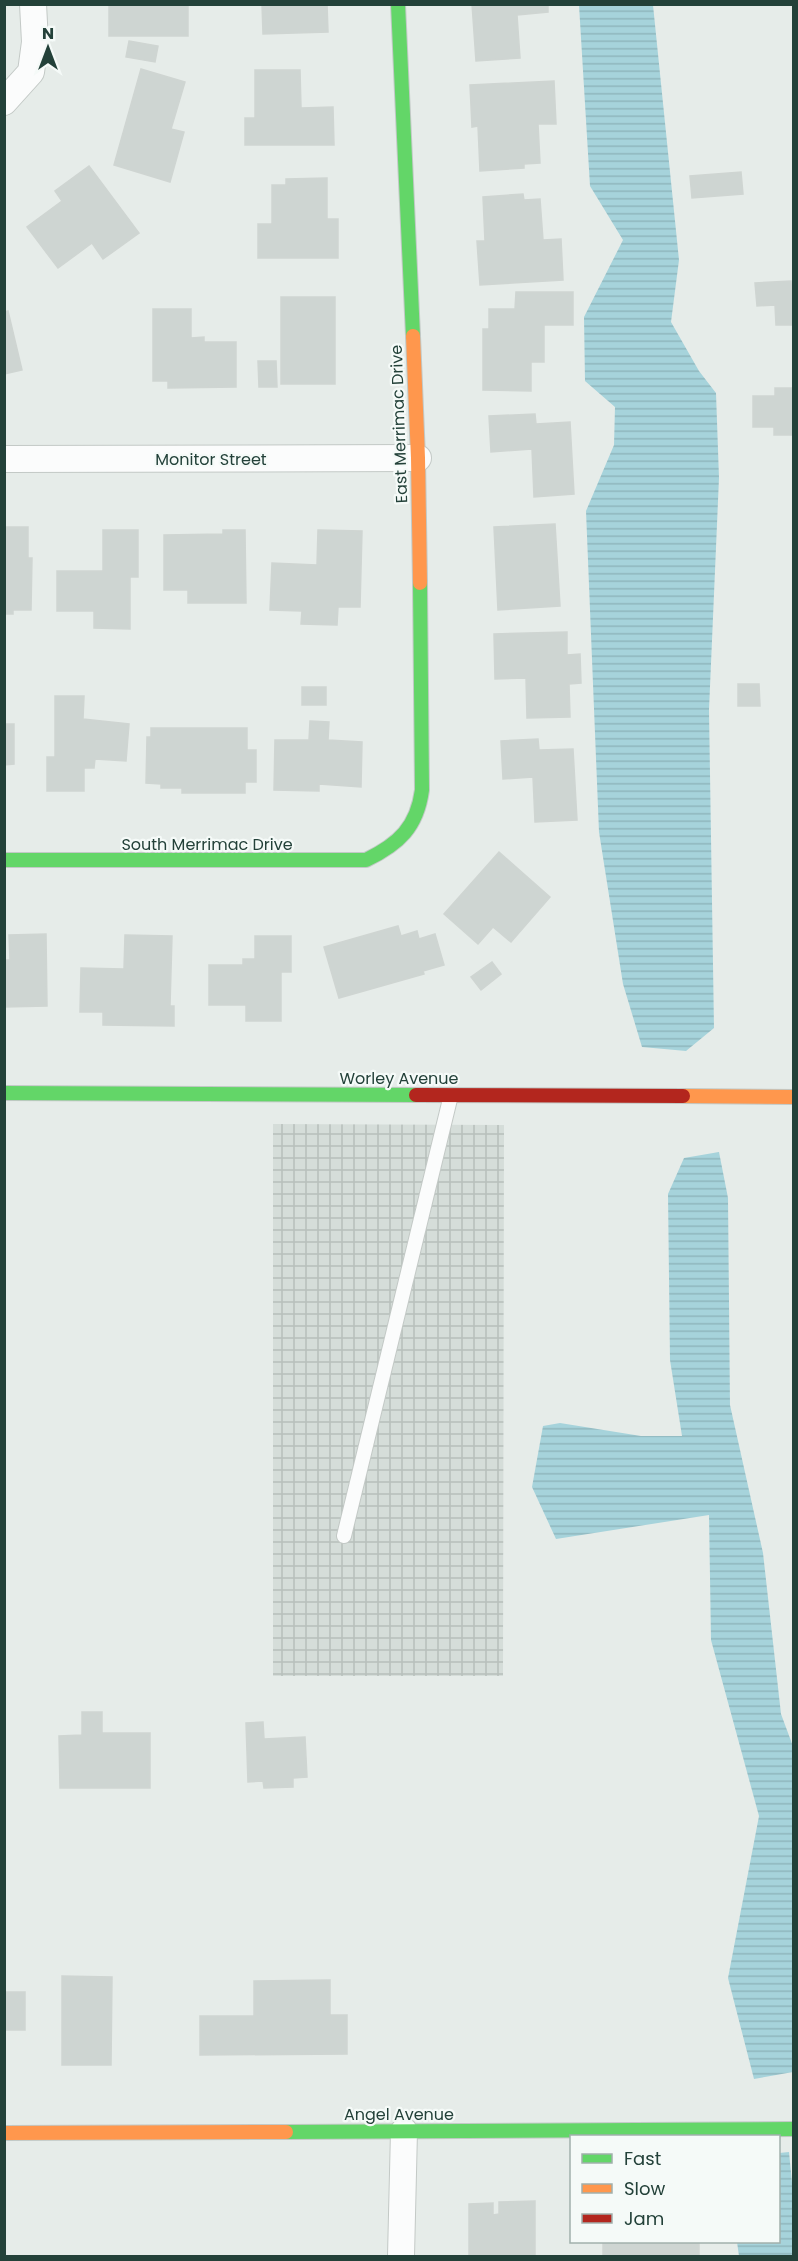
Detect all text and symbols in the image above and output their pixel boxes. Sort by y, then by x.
north arrow [18,18,78,78]
text: N [42,22,54,45]
street label: East Merrimac Drive [385,344,413,504]
street label: Monitor Street [155,448,267,471]
street label: South Merrimac Drive [121,833,293,856]
street label: Worley Avenue [339,1067,459,1090]
street label: Angel Avenue [344,2103,454,2126]
legend [570,2135,780,2243]
text: Fast [624,2146,661,2171]
text: Slow [624,2176,666,2201]
text: Jam [624,2206,664,2231]

